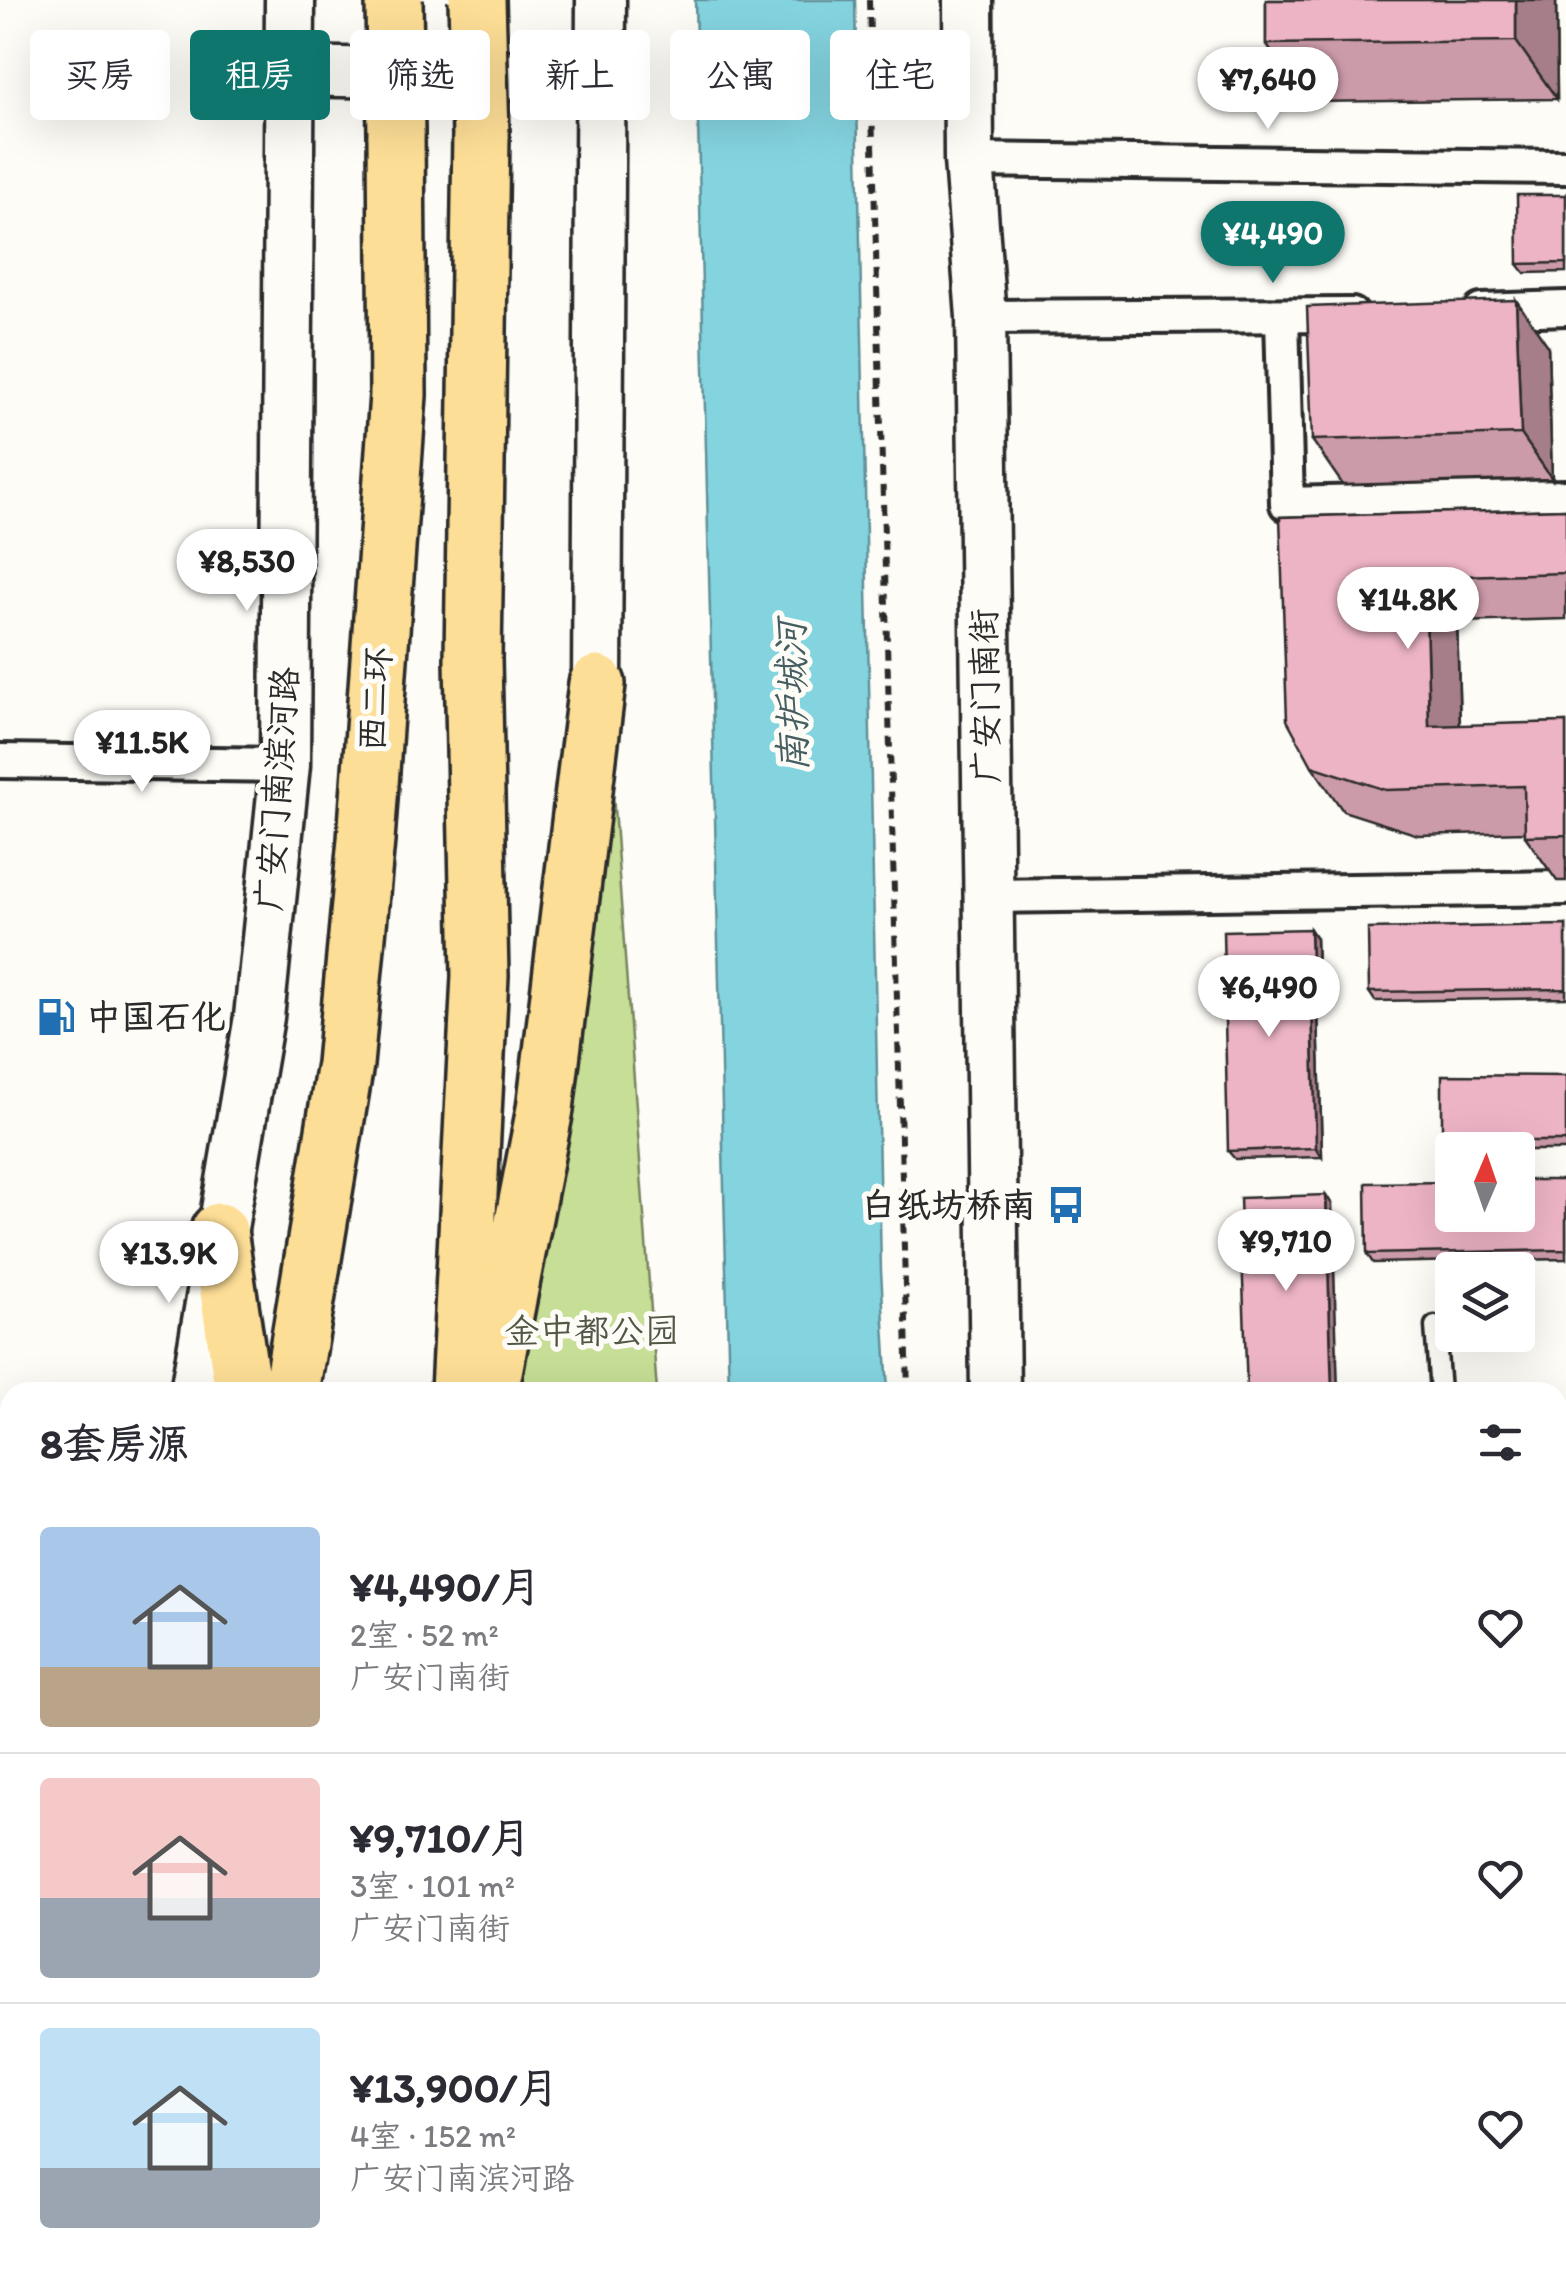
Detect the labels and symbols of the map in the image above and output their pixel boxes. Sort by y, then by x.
pin: ¥7,640 [1187,47,1349,132]
pin: ¥4,490 [1192,201,1354,286]
pin: ¥8,530 [166,529,328,614]
pin: ¥14.8K [1327,567,1489,652]
street label: 广安门南街 [962,608,1008,784]
water label: 南护城河 [768,614,816,772]
street label: 西二环 [350,645,400,753]
street label: 广安门南滨河路 [248,665,306,913]
pin: ¥11.5K [61,710,223,795]
pin: ¥6,490 [1188,955,1350,1040]
fuel station icon: 中国石化 [35,996,77,1038]
place label: 中国石化 [86,996,226,1038]
north arrow [1435,1132,1535,1232]
place label: 白纸坊桥南 [861,1184,1036,1226]
bus stop icon: 白纸坊桥南 [1045,1184,1087,1226]
pin: ¥9,710 [1205,1209,1367,1294]
pin: ¥13.9K [88,1221,250,1306]
park label: 金中都公园 [504,1310,680,1352]

